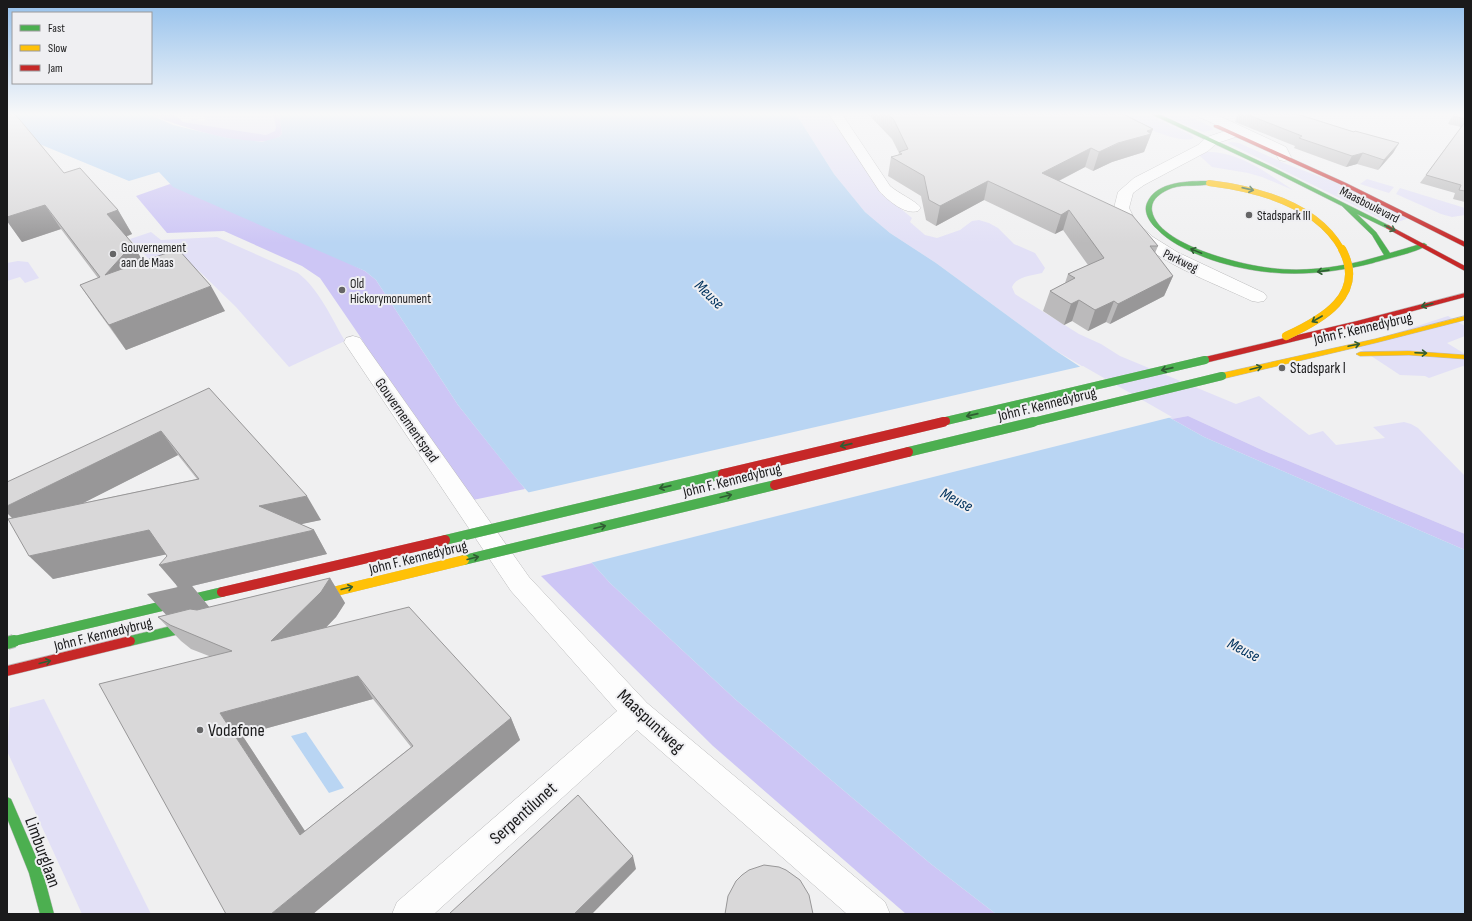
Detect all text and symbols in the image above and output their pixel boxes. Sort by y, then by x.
legend [12,12,152,84]
text: Fast [48,21,65,36]
text: Slow [48,41,67,56]
text: Jam [47,61,63,76]
street label: Maasboulevard [1337,183,1402,227]
one-way arrow [1241,185,1254,193]
place label: Stadspark III [1257,208,1311,224]
marker: Stadspark III [1244,210,1254,220]
one-way arrow [1384,225,1396,232]
place label: Gouvernement aan de Maas [121,240,186,271]
street label: Parkweg [1161,246,1201,276]
one-way arrow [1191,247,1203,254]
marker: Gouvernement aan de Maas [108,249,118,259]
one-way arrow [1317,267,1330,275]
place label: Old Hickorymonument [350,276,431,307]
water label: Meuse [690,276,728,314]
marker: Old Hickorymonument [337,285,347,295]
one-way arrow [1421,302,1434,309]
street label: John F. Kennedybrug [1311,308,1414,349]
one-way arrow [1311,315,1323,323]
one-way arrow [1348,341,1361,349]
one-way arrow [1414,350,1427,357]
place label: Stadspark I [1290,359,1346,378]
one-way arrow [1249,363,1262,371]
marker: Stadspark I [1277,363,1287,373]
one-way arrow [1161,366,1174,373]
street label: Gouvernementspad [370,374,443,466]
street label: John F. Kennedybrug [995,383,1098,426]
one-way arrow [966,411,979,419]
one-way arrow [840,441,853,449]
street label: John F. Kennedybrug [680,459,783,502]
one-way arrow [659,484,672,492]
water label: Meuse [937,484,976,517]
one-way arrow [719,492,732,500]
one-way arrow [593,523,606,530]
street label: John F. Kennedybrug [366,536,469,579]
one-way arrow [466,553,479,561]
one-way arrow [340,584,353,592]
street label: John F. Kennedybrug [51,613,154,656]
water label: Meuse [1224,634,1263,667]
one-way arrow [38,658,51,666]
street label: Maaspuntweg [613,685,688,758]
place label: Vodafone [208,720,265,741]
marker: Vodafone [195,725,205,735]
street label: Serpentilunet [486,778,561,849]
street label: Limburglaan [20,814,65,890]

